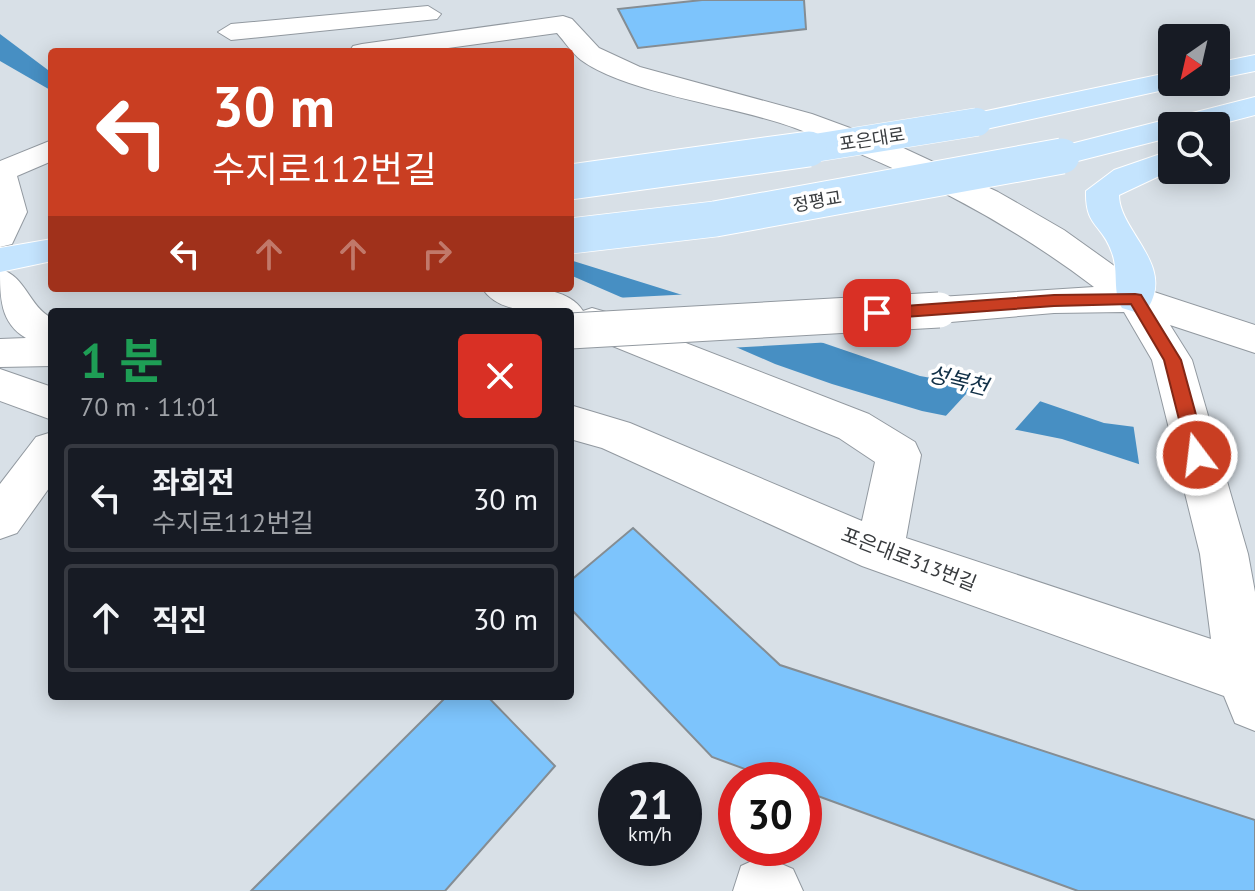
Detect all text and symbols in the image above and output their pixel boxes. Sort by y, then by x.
north arrow [1158,24,1230,96]
map controls [1158,24,1230,184]
text: 30 m [212,70,335,142]
icon: left [80,80,184,184]
button: search [1158,112,1230,184]
street label: 포은대로 [837,122,907,156]
text: 수지로112번길 [212,145,436,192]
street label: 정평교 [791,185,843,217]
icon: left [163,232,207,276]
icon: ahead [247,232,291,276]
icon: ahead [331,232,375,276]
icon: right [415,232,459,276]
pin [843,279,911,347]
icon: arrive [855,291,899,335]
text: 1 분 [80,329,164,391]
button: close [458,334,542,418]
water label: 성복천 [925,359,994,402]
text: 70 m · 11:01 [80,390,220,423]
position arrow [1155,413,1239,497]
text: 좌회전 [152,462,235,501]
icon: left [84,476,128,520]
text: 30 m [473,479,538,518]
text: 수지로112번길 [152,506,314,539]
street label: 포은대로313번길 [838,521,980,597]
icon: ahead [84,596,128,640]
text: 30 m [473,599,538,638]
text: 직진 [152,600,207,639]
speed limit sign: 30 [718,762,822,866]
text: 21 [627,778,673,830]
text: km/h [628,821,672,847]

